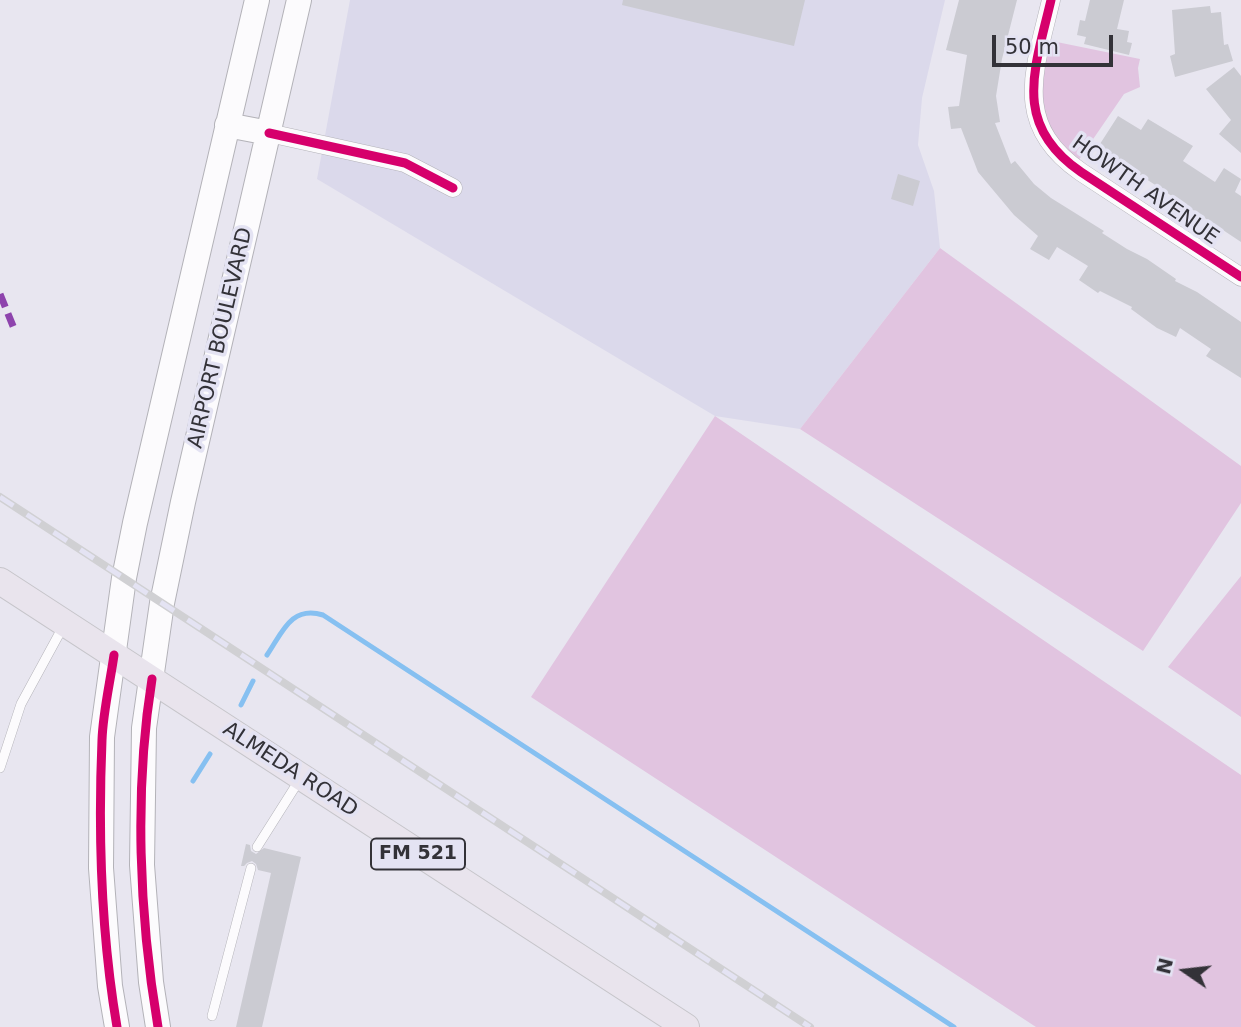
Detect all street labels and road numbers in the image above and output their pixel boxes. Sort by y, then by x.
street label: HOWTH AVENUE [1067,131,1223,251]
street label: AIRPORT BOULEVARD [183,225,259,451]
street label: ALMEDA ROAD [218,717,362,823]
road number: FM 521 [371,838,465,870]

